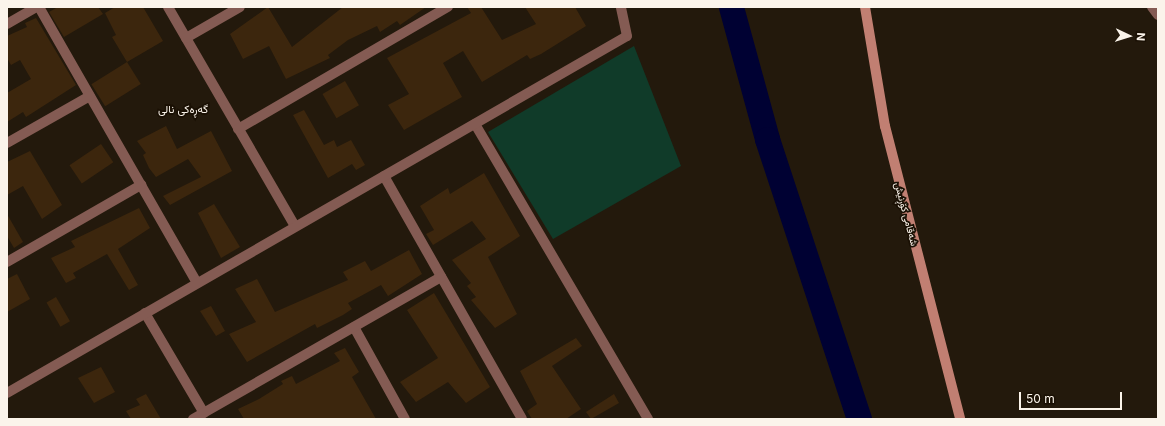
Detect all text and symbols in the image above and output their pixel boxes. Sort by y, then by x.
north arrow [1109,16,1149,56]
text: N [1134,32,1148,42]
district label: گەڕەکی نالی [158,102,208,116]
street label: شەقامی کۆڕنیش [892,181,920,247]
scale bar [1021,384,1124,410]
text: 50 m [1026,391,1055,406]

